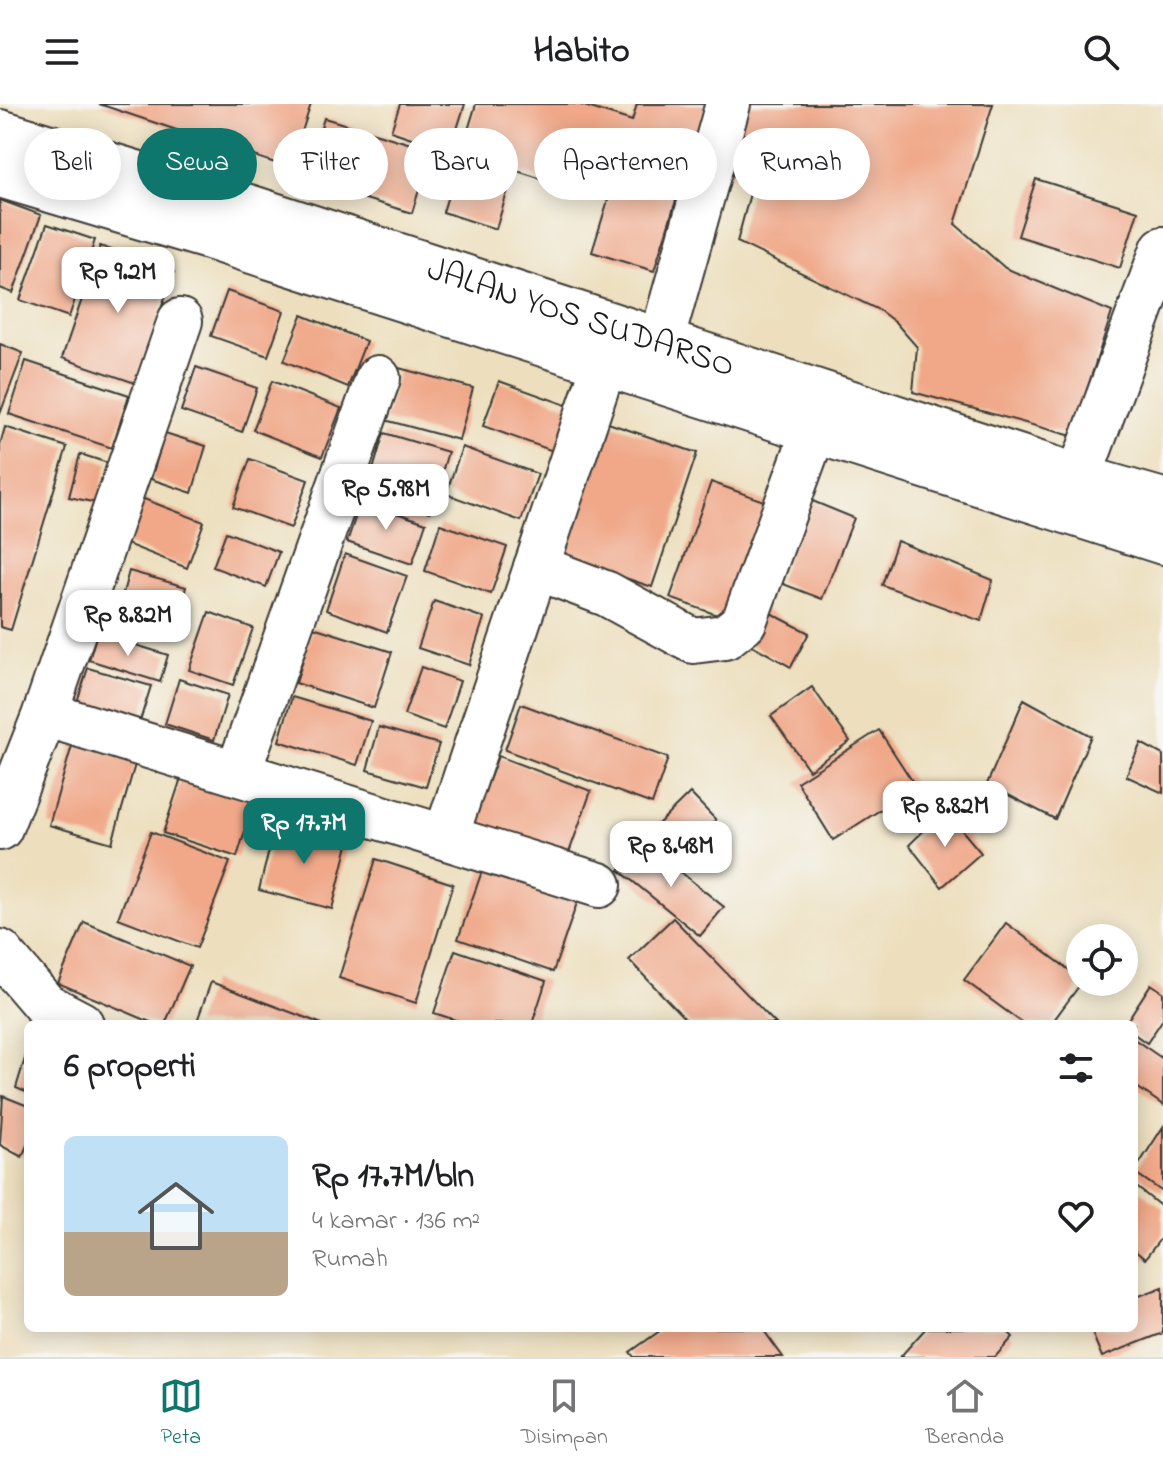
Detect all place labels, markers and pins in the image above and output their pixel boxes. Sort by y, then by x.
pin: Rp 9.2M [44,247,192,315]
pin: Rp 5.98M [303,464,469,532]
pin: Rp 8.82M [45,590,211,658]
pin: Rp 8.82M [862,781,1028,849]
pin: Rp 17.7M [221,798,387,866]
pin: Rp 8.48M [588,821,754,889]

